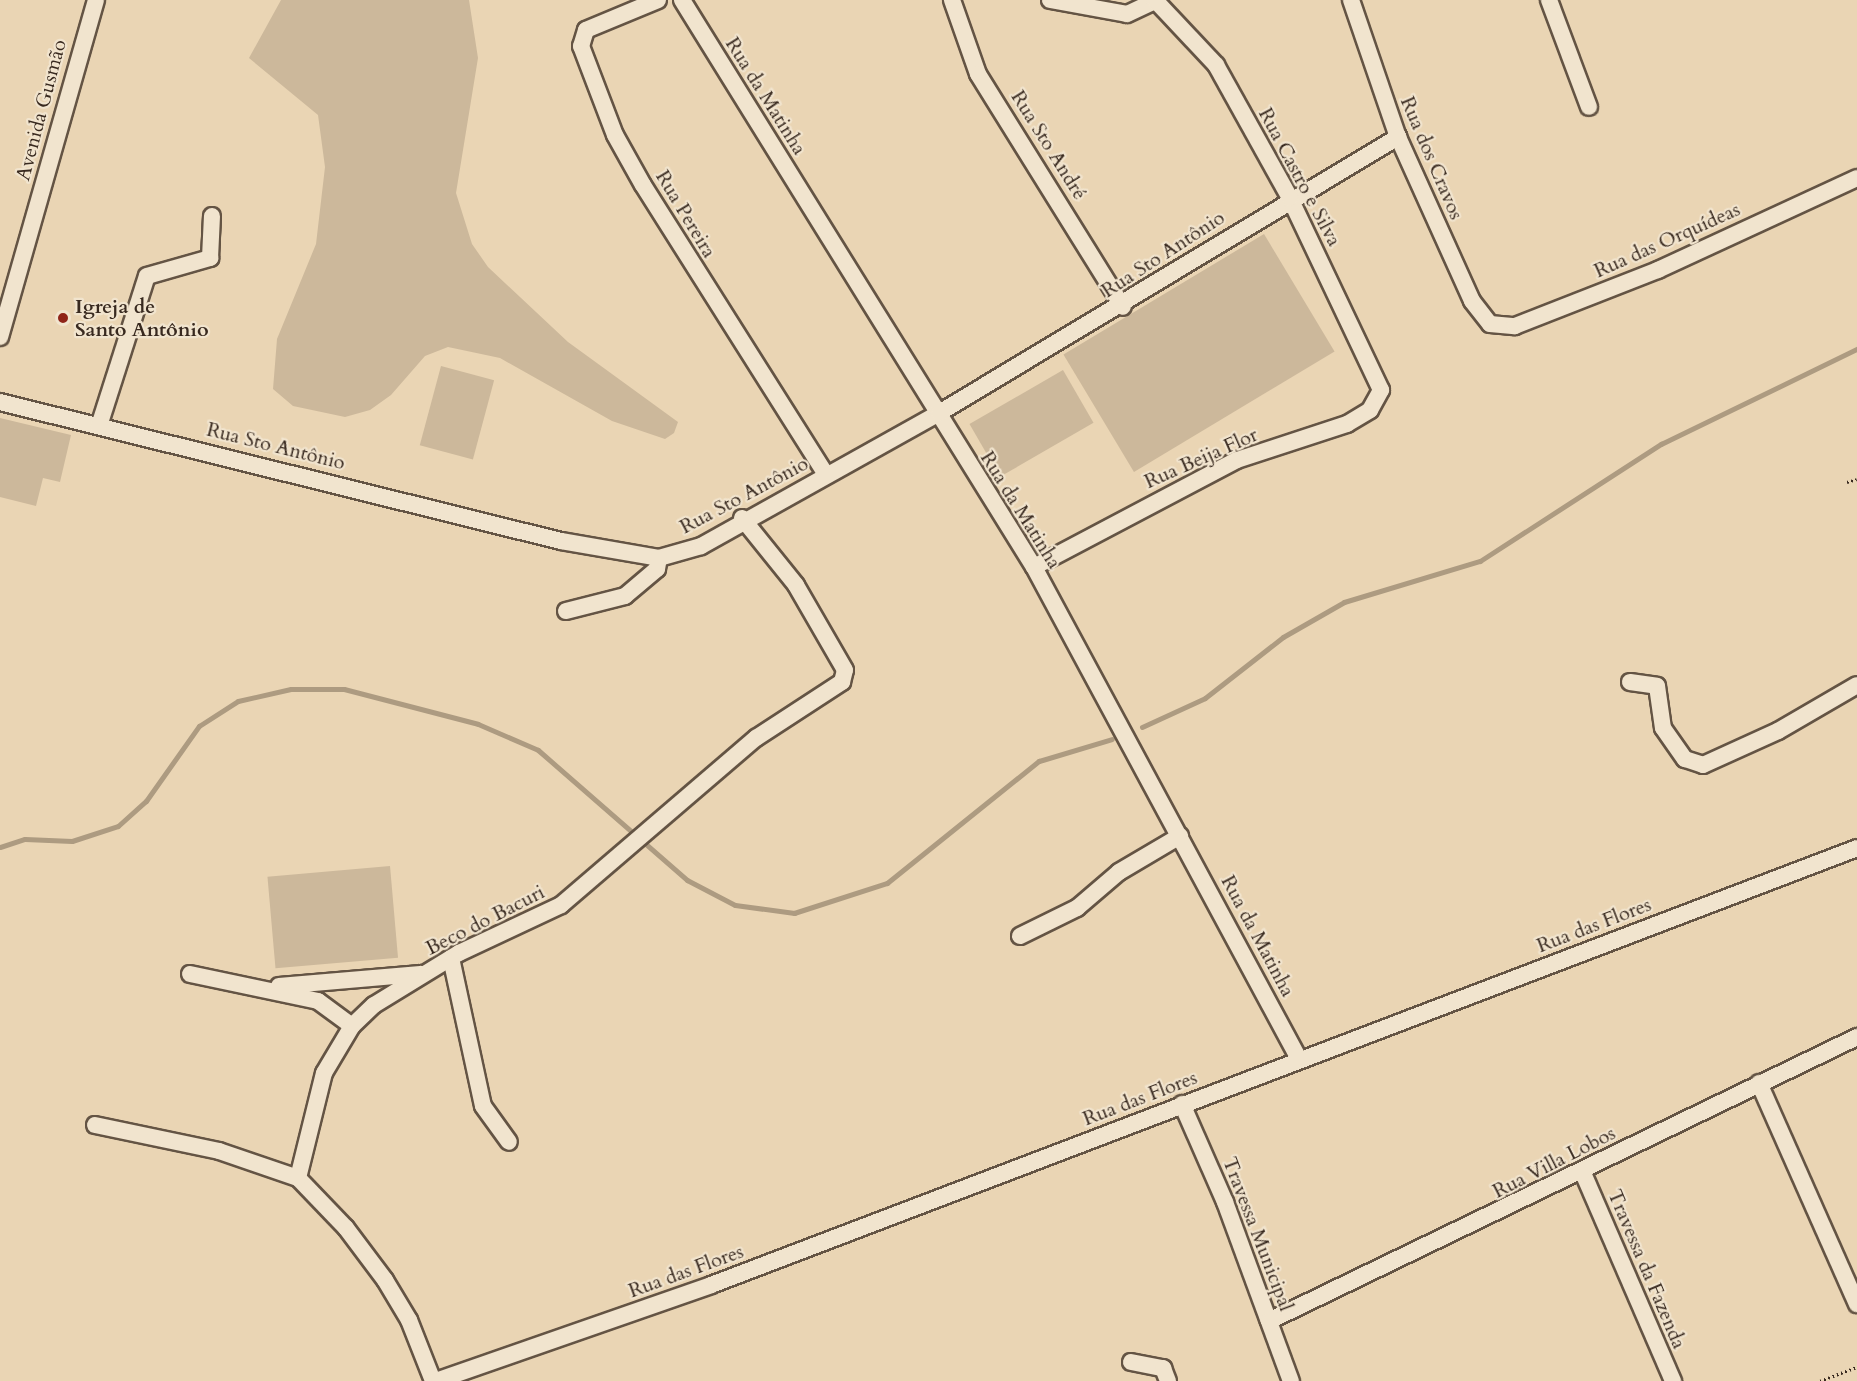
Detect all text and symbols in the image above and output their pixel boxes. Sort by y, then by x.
street label: Rua da Matinha [720,33,812,159]
street label: Avenida Gusmão [11,37,71,183]
street label: Rua Sto André [1006,86,1092,204]
street label: Rua dos Cravos [1395,93,1469,223]
street label: Rua Castro e Silva [1253,104,1347,250]
street label: Rua Pereira [651,166,721,262]
street label: Rua das Orquídeas [1590,197,1744,283]
street label: Rua Sto Antônio [1097,205,1229,303]
place label: Igreja de Santo Antônio [75,294,209,341]
marker: Igreja de Santo Antônio [56,311,70,325]
street label: Rua Sto Antônio [204,417,348,475]
street label: Rua Beija Flor [1141,422,1261,494]
street label: Rua da Matinha [975,447,1067,573]
street label: Rua Sto Antônio [676,451,812,539]
street label: Rua da Matinha [1216,871,1300,1001]
street label: Beco do Bacuri [422,880,548,960]
street label: Rua das Flores [1533,892,1655,958]
street label: Rua das Flores [1079,1065,1201,1131]
street label: Rua Villa Lobos [1489,1121,1619,1203]
street label: Travessa Municipal [1218,1154,1298,1314]
street label: Travessa da Fazenda [1603,1186,1691,1352]
street label: Rua das Flores [625,1239,747,1303]

